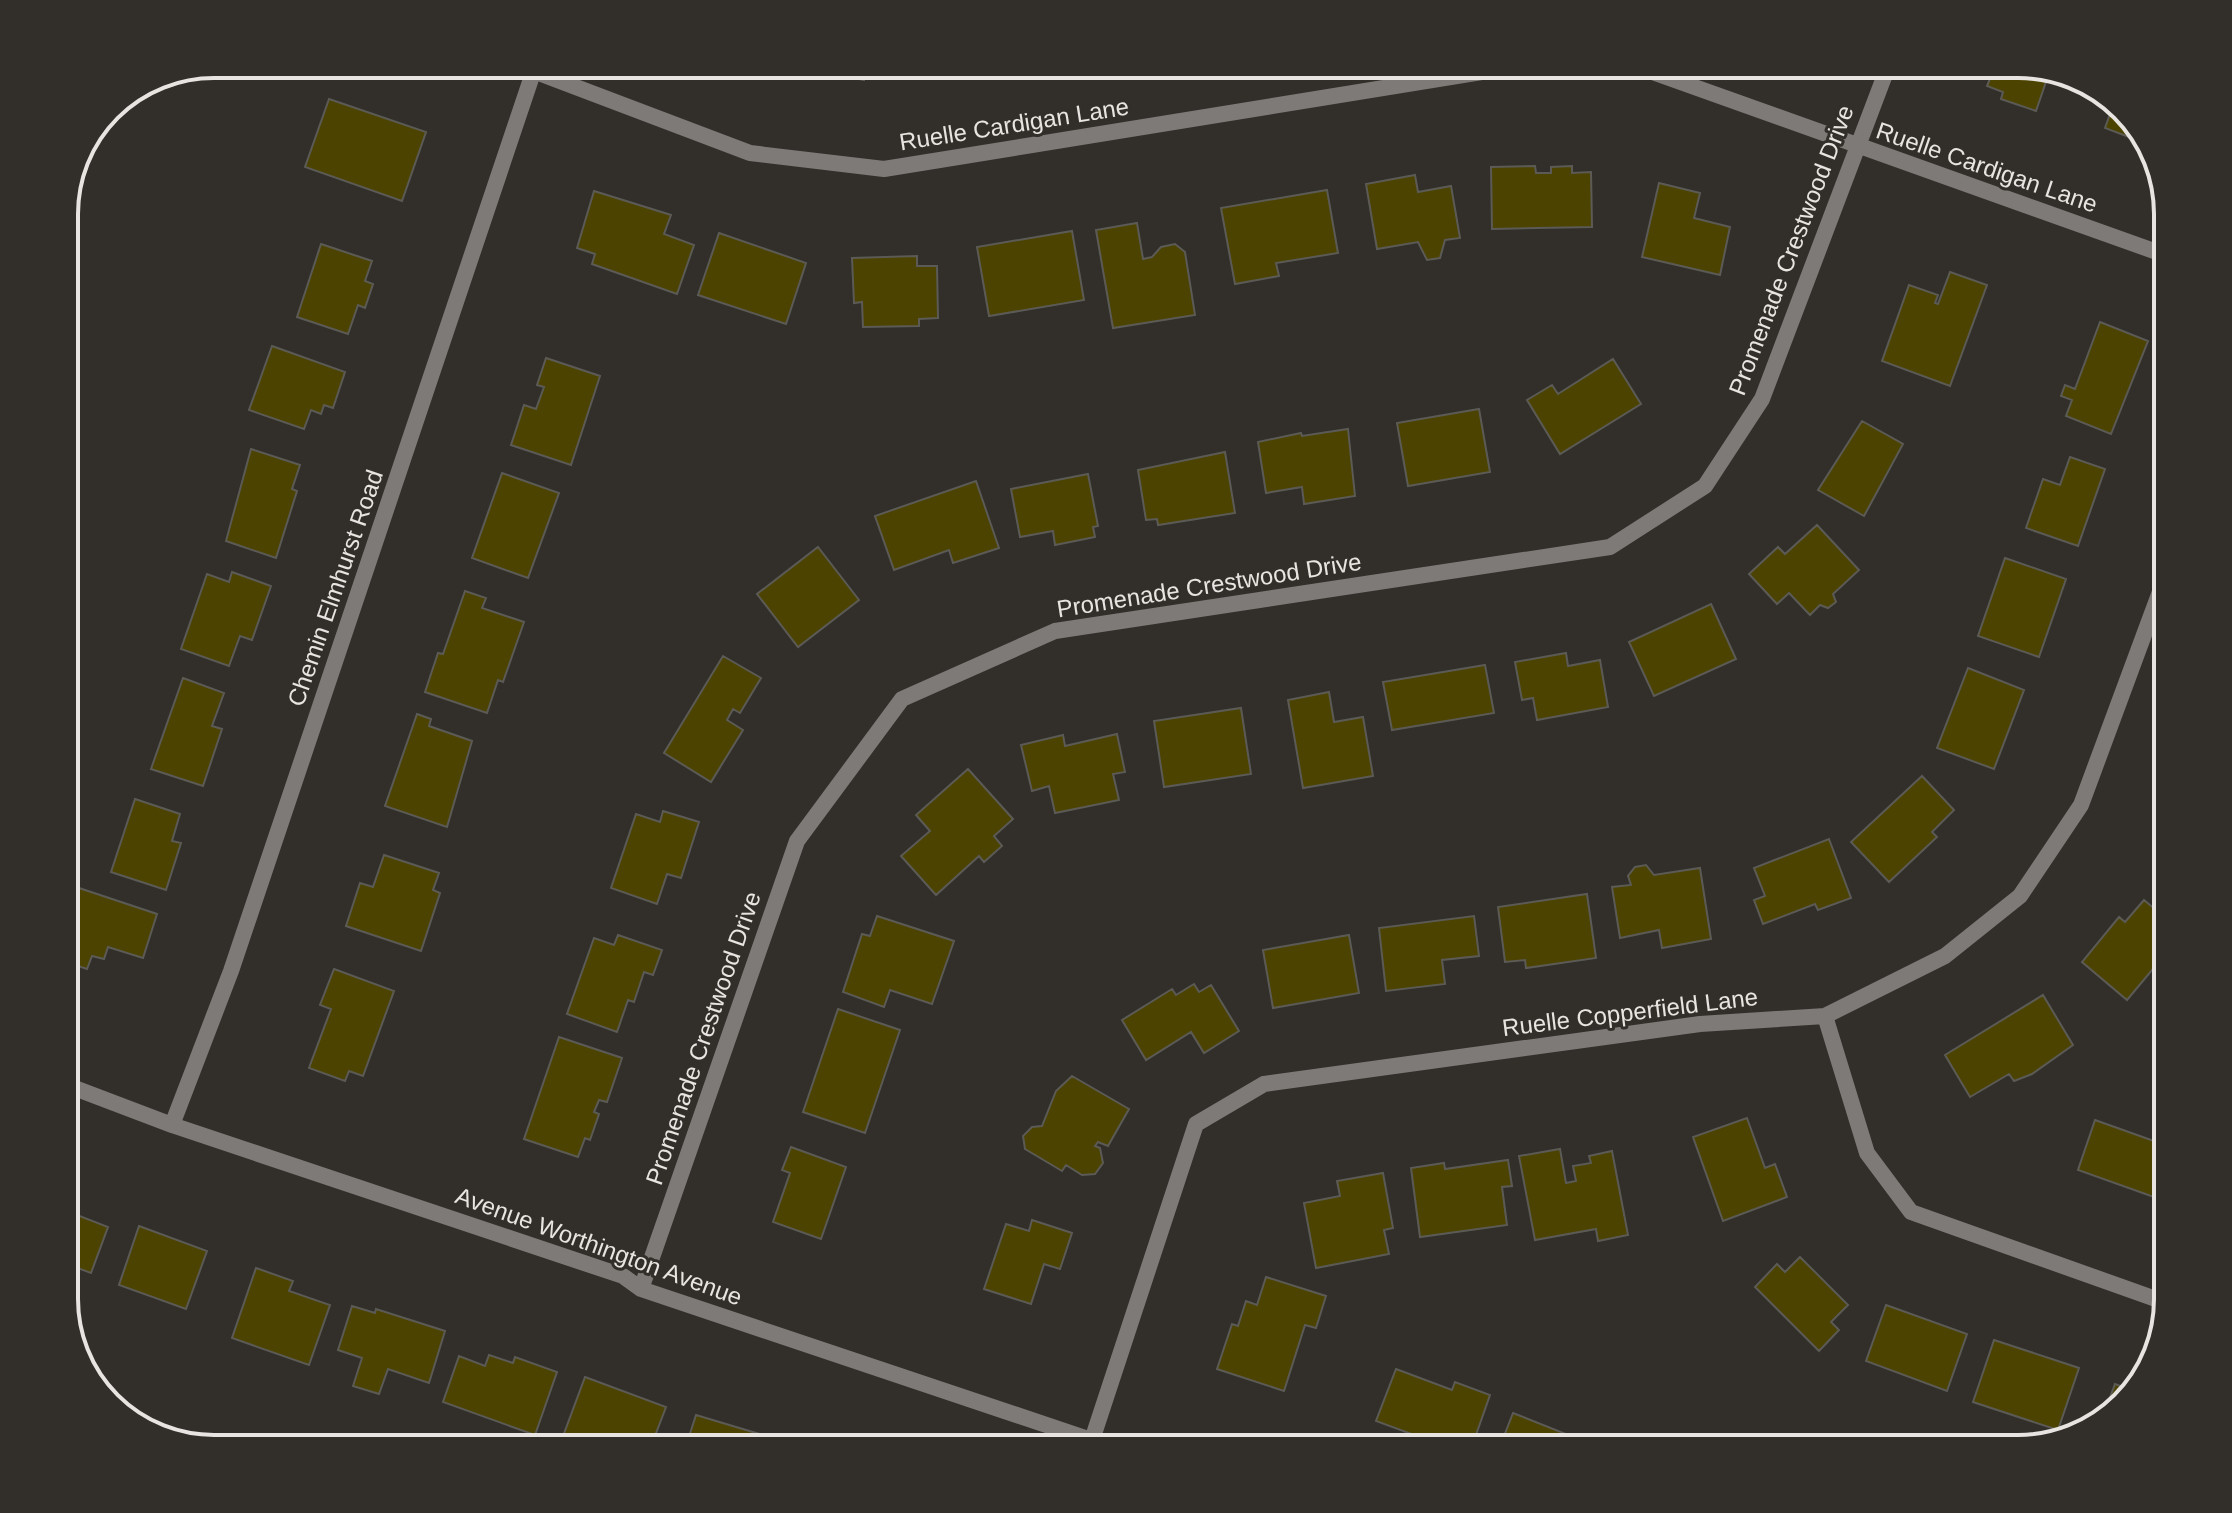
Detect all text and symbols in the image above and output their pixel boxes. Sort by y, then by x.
street label: Ruelle Cardigan Lane [897,93,1131,155]
street label: Promenade Crestwood Drive [1723,101,1859,399]
street label: Ruelle Cardigan Lane [1873,116,2101,218]
street label: Chemin Elmhurst Road [282,466,388,710]
street label: Promenade Crestwood Drive [1055,548,1363,622]
street label: Promenade Crestwood Drive [640,888,766,1188]
street label: Ruelle Copperfield Lane [1501,983,1759,1041]
street label: Avenue Worthington Avenue [452,1182,746,1310]

